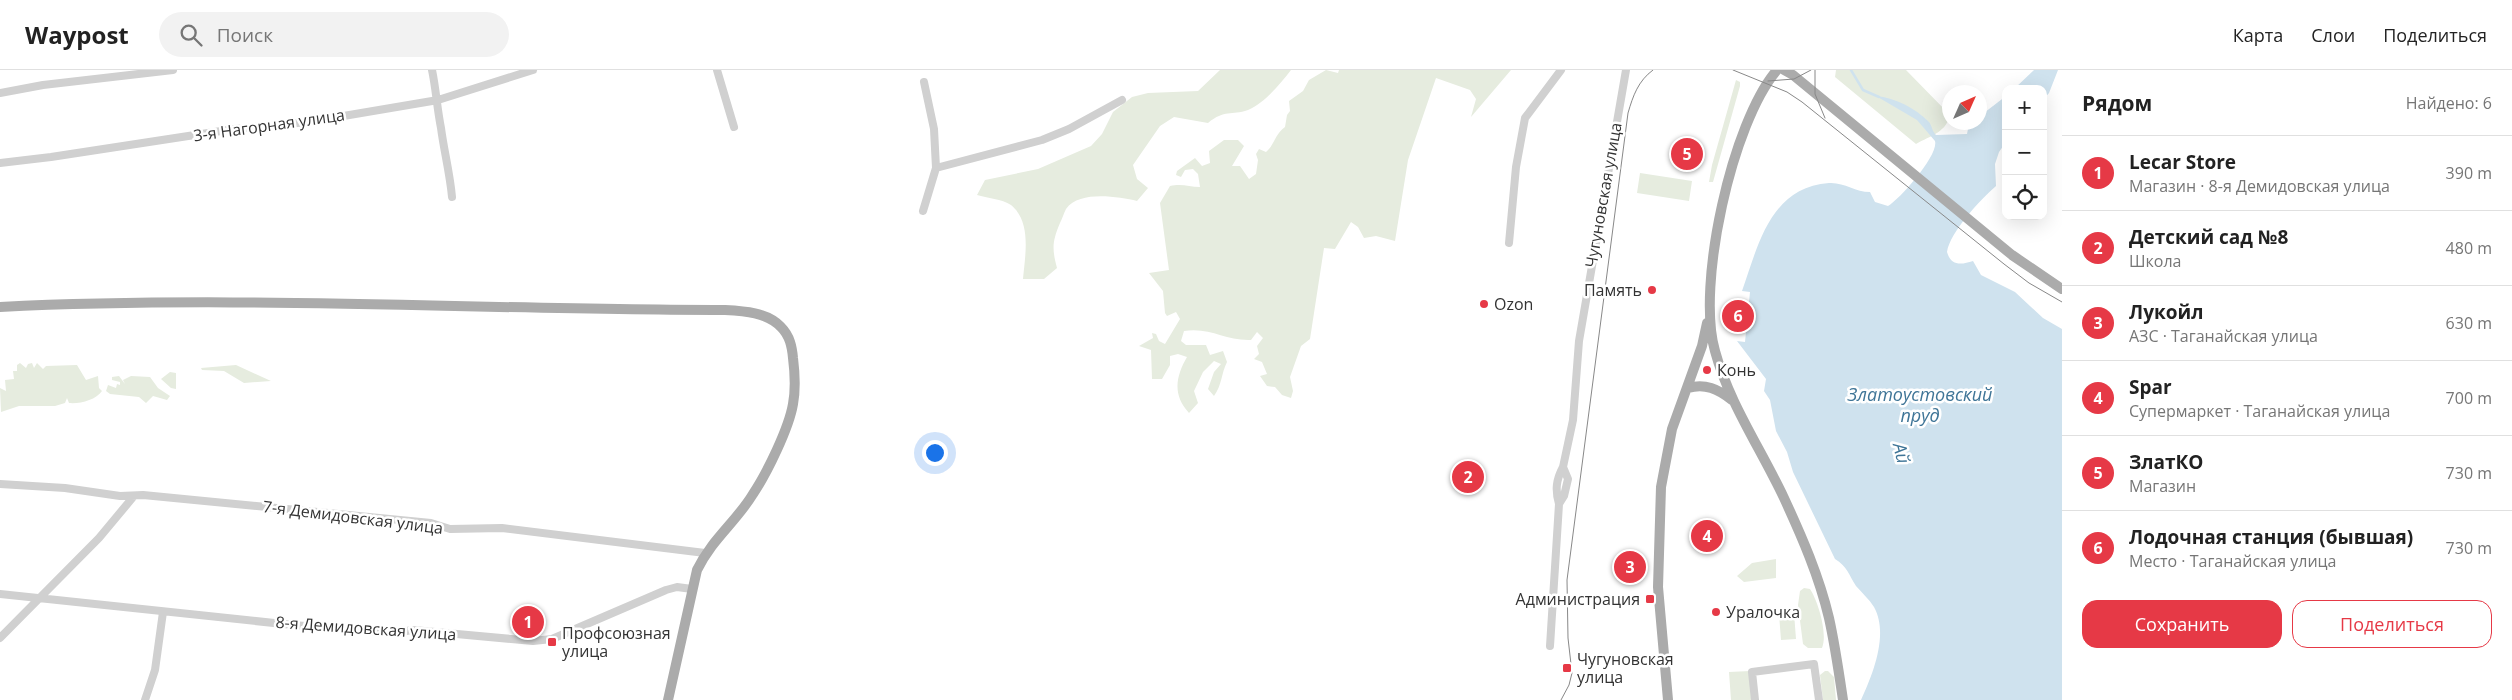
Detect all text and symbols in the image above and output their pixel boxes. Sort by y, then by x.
search box [159,12,509,57]
text: Waypost [25,18,129,51]
icon: search [177,21,205,49]
text: Поиск [217,22,273,48]
text: Карта [2233,23,2283,47]
text: Слои [2311,23,2355,47]
text: Поделиться [2383,23,2487,47]
north arrow [1942,85,1987,130]
map controls [2002,85,2047,220]
button: + [2002,85,2047,130]
text: Рядом [2082,89,2152,117]
text: Найдено: 6 [2406,92,2492,114]
street label: 3-я Нагорная улица [192,103,346,147]
street label: Чугуновская улица [1579,121,1627,269]
button: − [2002,130,2047,175]
pin: 5 [1671,135,1703,173]
text: Lecar Store [2129,149,2236,175]
text: 1 [2093,162,2103,184]
text: 390 m [2446,162,2492,184]
button: locate [2002,175,2047,220]
text: Магазин · 8-я Демидовская улица [2129,175,2390,197]
text: Детский сад №8 [2129,224,2288,250]
text: 2 [2093,237,2103,259]
text: 480 m [2446,237,2492,259]
text: Школа [2129,250,2181,272]
place label: Память [1584,279,1642,301]
marker: Память [1646,284,1658,296]
place label: Ozon [1494,293,1533,315]
pin: 6 [1722,297,1754,335]
marker: Ozon [1478,298,1490,310]
text: Лукойл [2129,299,2203,325]
text: 3 [2093,312,2103,334]
text: 630 m [2446,312,2492,334]
text: АЗС · Таганайская улица [2129,325,2318,347]
place label: Конь [1717,359,1756,381]
marker: Конь [1701,364,1713,376]
text: Spar [2129,374,2172,400]
water label: Златоустовский пруд [1847,382,1993,427]
text: 4 [2093,387,2103,409]
text: 700 m [2446,387,2492,409]
text: Супермаркет · Таганайская улица [2129,400,2390,422]
water label: Ай [1887,438,1916,466]
your location [922,440,948,466]
text: ЗлатКО [2129,449,2203,475]
pin: 2 [1452,458,1484,496]
text: 5 [2093,462,2103,484]
text: 730 m [2446,462,2492,484]
text: Магазин [2129,475,2196,497]
street label: 7-я Демидовская улица [262,495,444,539]
pin: 4 [1691,517,1723,555]
text: Лодочная станция (бывшая) [2129,524,2413,550]
text: 6 [2093,537,2103,559]
text: 730 m [2446,537,2492,559]
pin: 3 [1614,548,1646,586]
text: Место · Таганайская улица [2129,550,2336,572]
place label: Администрация [1516,588,1640,610]
marker: Администрация [1644,593,1656,605]
button: Сохранить [2082,600,2282,648]
button: Поделиться [2292,600,2492,648]
place label: Уралочка [1726,601,1800,623]
pin: 1 [512,603,544,641]
marker: Уралочка [1710,606,1722,618]
street label: 8-я Демидовская улица [275,611,457,645]
place label: Профсоюзная улица [562,622,671,662]
marker: Профсоюзная улица [546,636,558,648]
place label: Чугуновская улица [1577,648,1674,688]
marker: Чугуновская улица [1561,662,1573,674]

